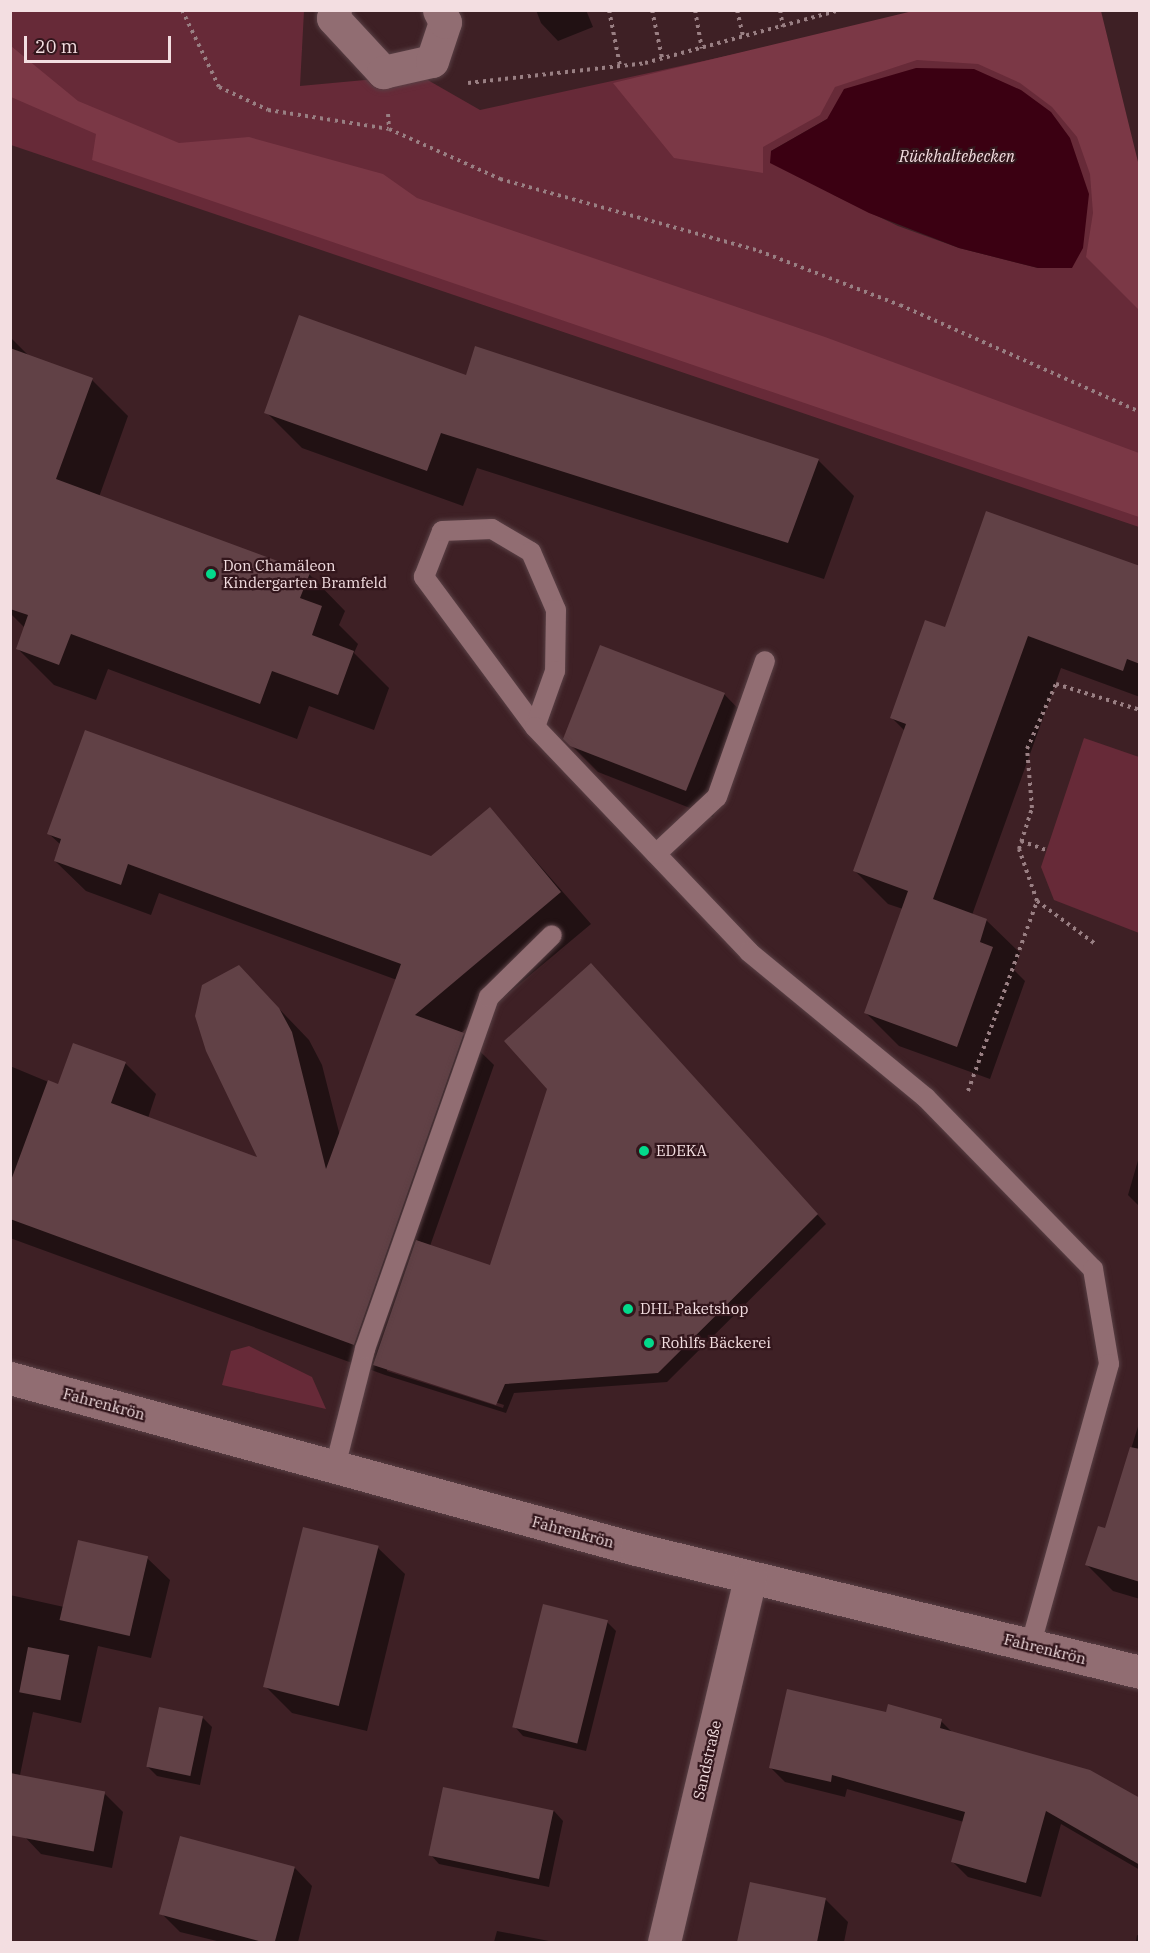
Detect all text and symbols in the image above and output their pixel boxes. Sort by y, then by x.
scale bar [27,24,174,62]
text: 20 m [35,35,78,58]
water label: Rückhaltebecken [899,146,1015,166]
place label: Don Chamäleon Kindergarten Bramfeld [223,556,387,591]
marker: Don Chamäleon Kindergarten Bramfeld [204,567,218,581]
place label: EDEKA [656,1142,707,1160]
marker: EDEKA [637,1144,651,1158]
place label: DHL Paketshop [640,1300,748,1318]
marker: DHL Paketshop [621,1302,635,1316]
place label: Rohlfs Bäckerei [661,1334,771,1352]
marker: Rohlfs Bäckerei [642,1336,656,1350]
street label: Fahrenkrön [61,1384,147,1424]
street label: Fahrenkrön [530,1512,616,1552]
street label: Fahrenkrön [1002,1630,1088,1668]
street label: Sandstraße [689,1719,725,1801]

